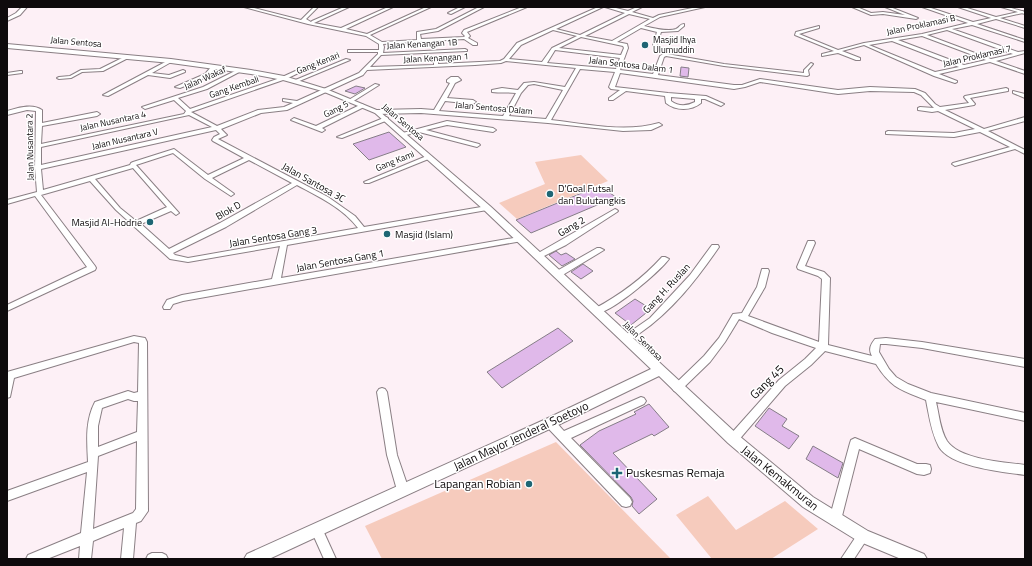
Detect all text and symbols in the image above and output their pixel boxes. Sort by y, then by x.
street label: Jalan Proklamasi B [885,11,957,38]
street label: Jalan Sentosa [50,33,103,50]
place label: Masjid Ihya Ulumuddin [653,33,696,56]
street label: Jalan Kenangan 1B [386,35,458,52]
marker: Masjid Ihya Ulumuddin [640,40,650,50]
street label: Jalan Proklamasi 7 [941,41,1012,70]
street label: Gang Kenari [294,48,341,77]
street label: Jalan Kenangan 1 [403,49,469,66]
street label: Jalan Sentosa Dalam 1 [588,53,674,76]
street label: Jalan Wakaf [182,63,228,93]
street label: Gang Kembali [207,72,260,101]
street label: Gang 5 [321,97,351,120]
street label: Jalan Sentosa Dalam [455,98,533,117]
street label: Jalan Sentosa [379,100,428,143]
street label: Jalan Nusantara 4 [79,107,147,134]
street label: Jalan Nusantara 2 [22,113,37,181]
street label: Jalan Nusantara V [91,124,160,152]
street label: Gang Kami [374,147,416,174]
street label: Jalan Santosa 3C [279,159,349,206]
place label: D'Goal Futsal dan Bulutangkis [558,181,626,208]
marker: D'Goal Futsal dan Bulutangkis [545,189,555,199]
street label: Blok D [213,197,244,224]
street label: Gang 2 [555,212,588,240]
place label: Masjid Al-Hodrie [71,215,142,230]
marker: Masjid Al-Hodrie [145,217,155,227]
street label: Jalan Sentosa Gang 3 [228,222,318,251]
place label: Masjid (Islam) [395,227,453,242]
marker: Masjid (Islam) [382,229,392,239]
street label: Jalan Sentosa Gang 1 [295,245,385,276]
street label: Gang H. Ruslan [639,260,694,317]
street label: Jalan Sentosa [621,318,666,364]
street label: Gang 45 [745,360,788,403]
street label: Jalan Mayor Jenderal Soetoyo [450,396,592,475]
street label: Jalan Kemakmuran [737,440,823,515]
place label: Puskesmas Remaja [626,463,725,482]
marker: Puskesmas Remaja [611,467,623,479]
place label: Lapangan Robian [434,474,521,493]
marker: Lapangan Robian [524,479,534,489]

